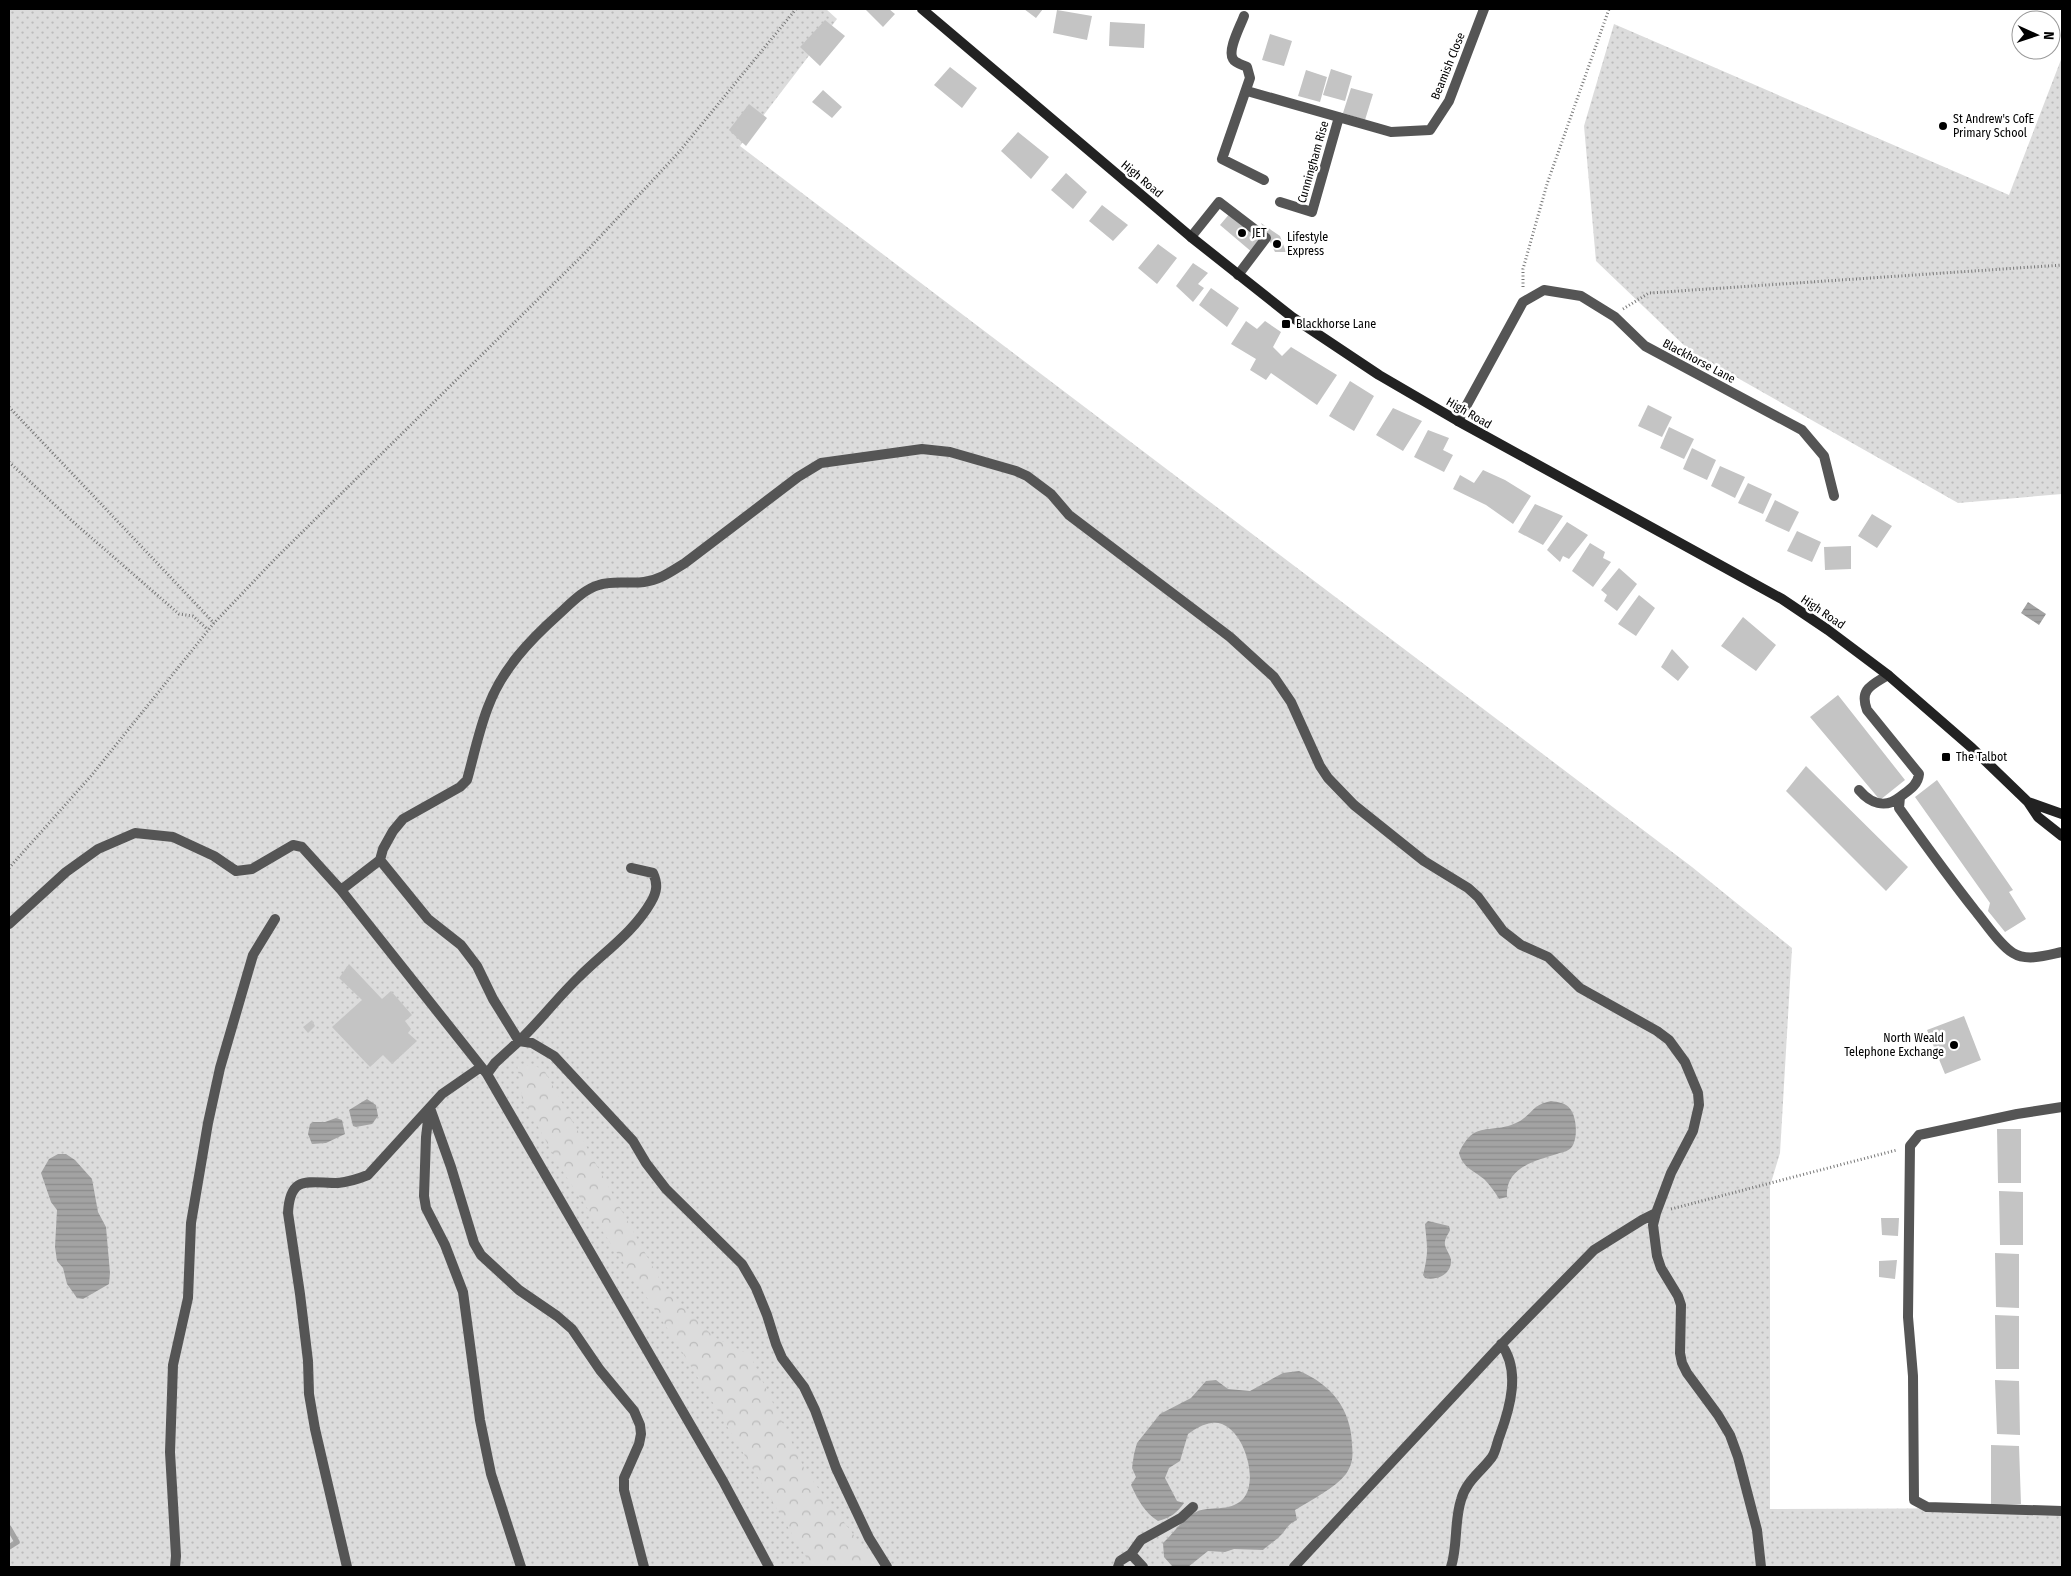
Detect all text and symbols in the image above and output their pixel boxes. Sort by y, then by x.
north arrow [2011,10,2061,60]
street label: Beamish Close [1428,30,1468,102]
text: N [2040,31,2057,40]
place label: St Andrew's CofE Primary School [1953,112,2034,140]
street label: Cunningham Rise [1295,119,1331,205]
marker: St Andrew's CofE Primary School [1937,120,1949,132]
street label: High Road [1118,158,1166,200]
place label: JET [1252,226,1267,240]
marker: JET [1236,227,1248,239]
place label: Lifestyle Express [1287,230,1328,258]
marker: Lifestyle Express [1271,238,1283,250]
place label: Blackhorse Lane [1296,317,1376,331]
marker: Blackhorse Lane [1280,318,1292,330]
street label: Blackhorse Lane [1660,336,1738,386]
street label: High Road [1444,394,1494,432]
street label: High Road [1798,592,1848,632]
place label: The Talbot [1956,750,2007,764]
marker: The Talbot [1940,751,1952,763]
place label: North Weald Telephone Exchange [1844,1031,1944,1059]
marker: North Weald Telephone Exchange [1948,1039,1960,1051]

